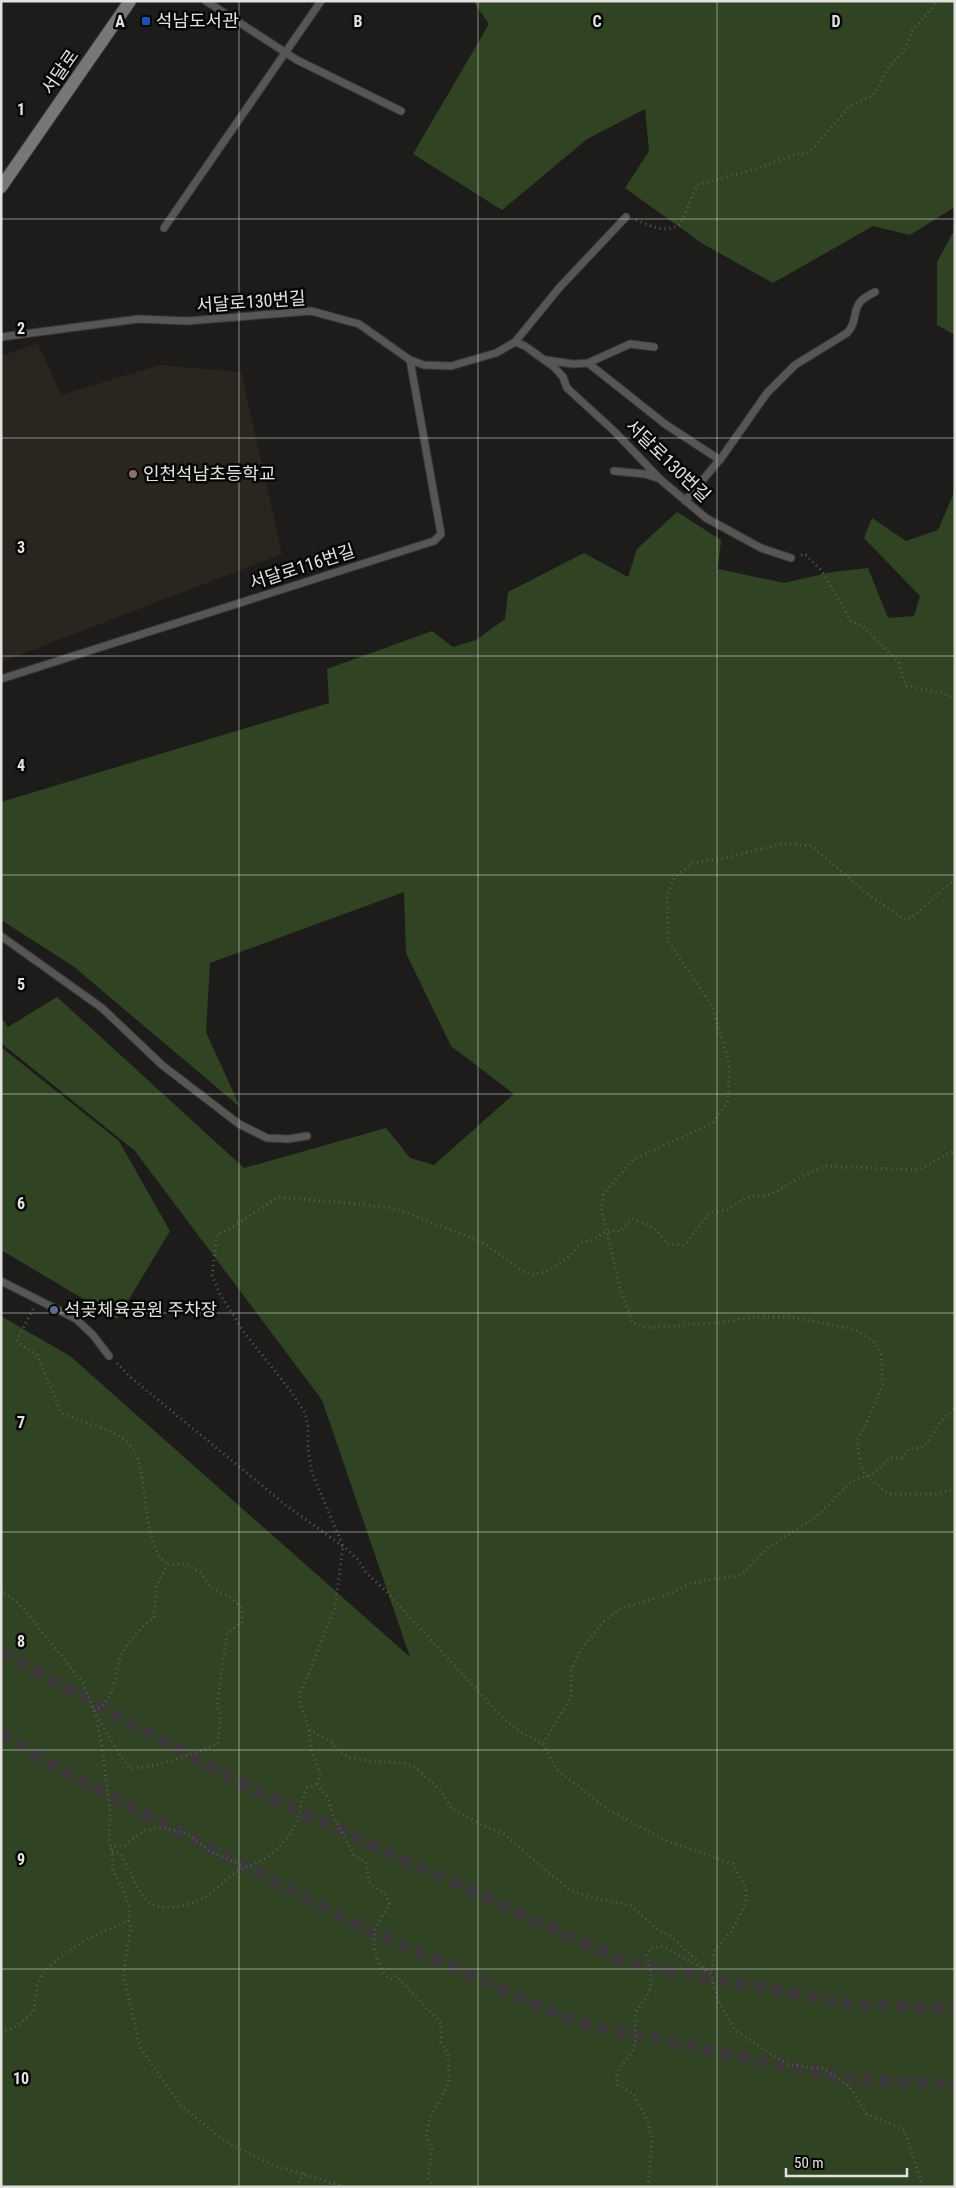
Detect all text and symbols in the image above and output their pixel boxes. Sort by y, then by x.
place label: 석남도서관 [156,10,239,31]
text: A [115,12,125,31]
text: B [354,12,363,31]
text: C [592,12,602,31]
text: D [831,12,841,31]
marker: 석남도서관 [140,15,152,27]
street label: 서달로 [37,45,82,98]
text: 1 [17,100,25,119]
street label: 서달로130번길 [196,287,306,316]
text: 2 [17,319,25,338]
street label: 서달로130번길 [622,415,715,506]
place label: 인천석남초등학교 [143,463,275,484]
marker: 인천석남초등학교 [127,468,139,480]
text: 3 [17,538,25,557]
street label: 서달로116번길 [247,540,357,593]
text: 4 [17,756,25,775]
text: 5 [17,975,25,994]
text: 6 [17,1194,25,1213]
place label: 석곶체육공원 주차장 [64,1299,217,1320]
marker: 석곶체육공원 주차장 [48,1304,60,1316]
text: 7 [17,1413,25,1432]
text: 8 [17,1632,25,1651]
text: 9 [17,1850,25,1869]
text: 10 [13,2069,29,2088]
scale bar [786,2146,907,2178]
text: 50 m [794,2154,824,2172]

